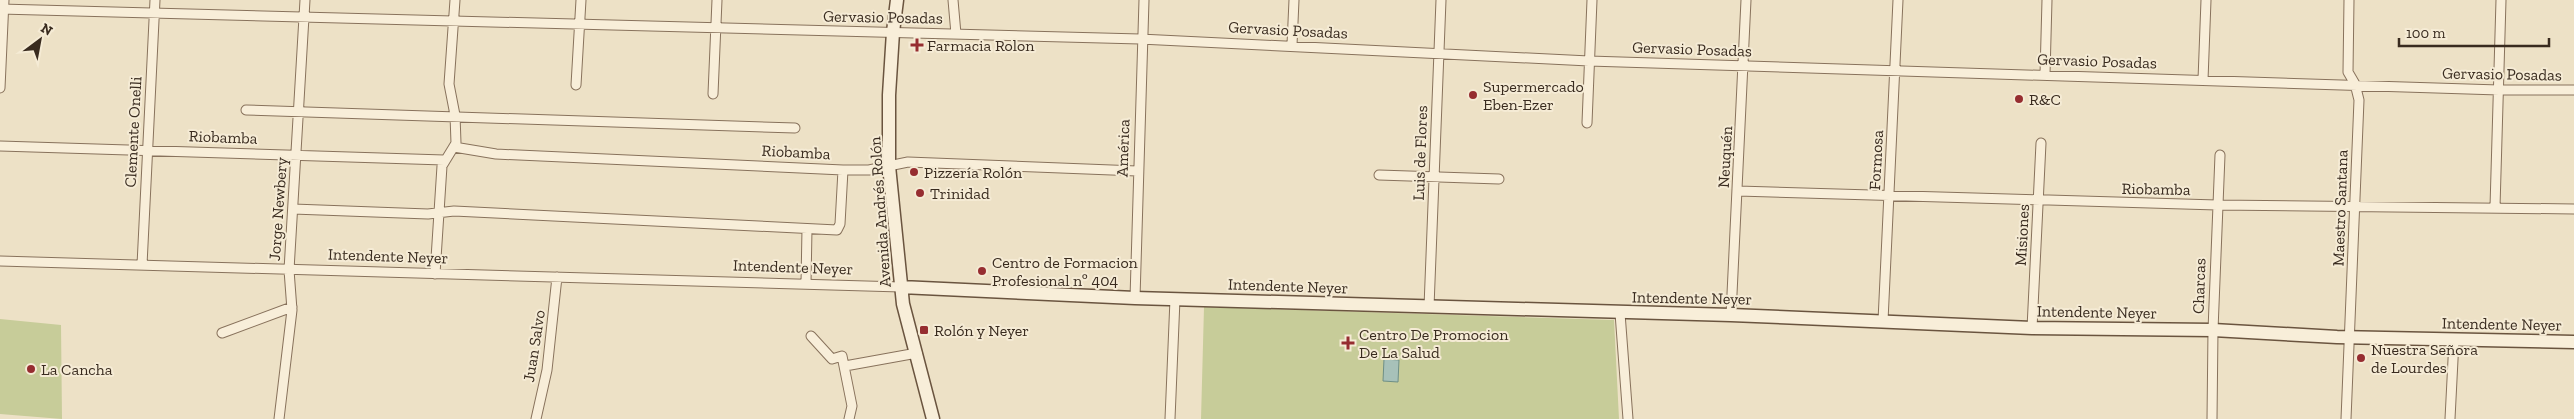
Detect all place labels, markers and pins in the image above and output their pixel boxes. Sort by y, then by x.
place label: Farmacia Rolon [927,36,1035,55]
marker: Farmacia Rolon [911,39,923,51]
place label: Supermercado Eben-Ezer [1483,77,1584,114]
marker: Supermercado Eben-Ezer [1467,89,1479,101]
place label: R&C [2029,90,2061,109]
marker: R&C [2013,93,2025,105]
place label: Pizzería Rolón [924,163,1023,182]
marker: Pizzería Rolón [908,166,920,178]
place label: Trinidad [930,184,990,203]
marker: Trinidad [914,187,926,199]
place label: Centro de Formacion Profesional nº 404 [992,253,1139,290]
marker: Centro de Formacion Profesional nº 404 [976,265,988,277]
place label: Rolón y Neyer [934,321,1029,340]
marker: Rolón y Neyer [918,324,930,336]
place label: Centro De Promocion De La Salud [1359,325,1509,362]
marker: Centro De Promocion De La Salud [1341,336,1355,350]
place label: Nuestra Señora de Lourdes [2371,340,2478,377]
marker: Nuestra Señora de Lourdes [2355,352,2367,364]
place label: La Cancha [41,360,113,379]
marker: La Cancha [25,363,37,375]

